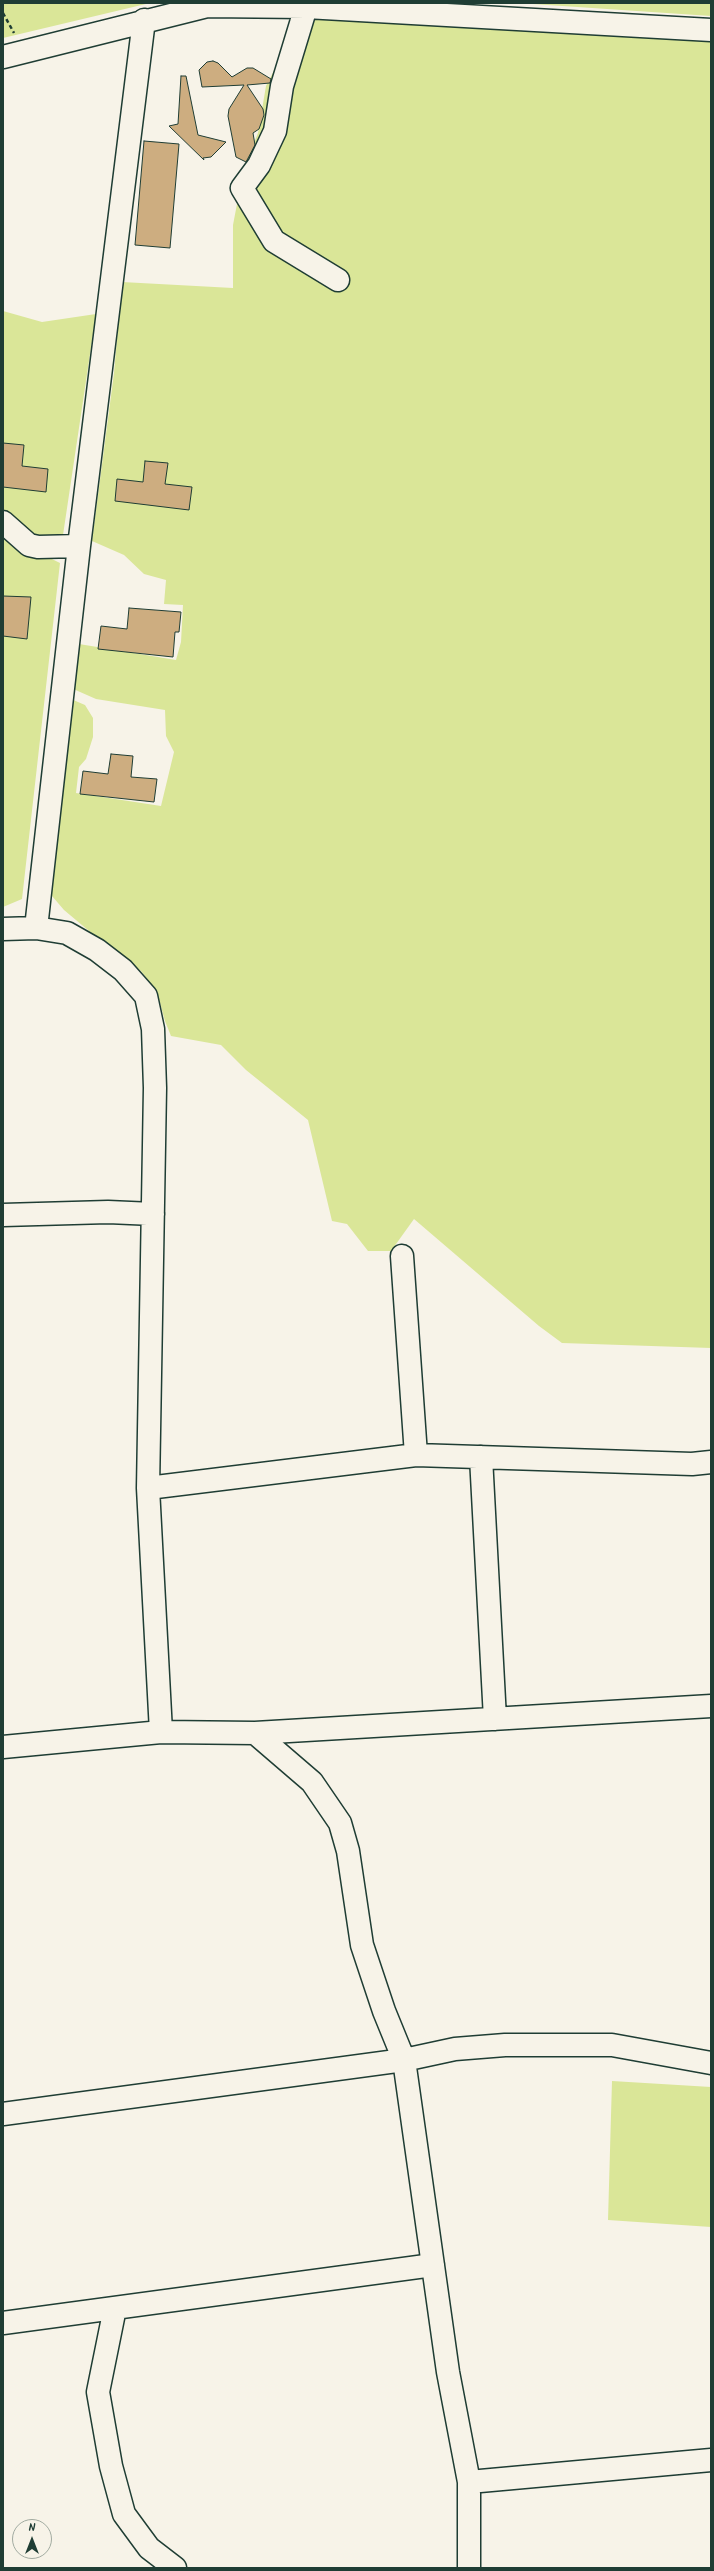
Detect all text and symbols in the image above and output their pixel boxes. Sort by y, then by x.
north arrow [12,2519,52,2559]
text: N [29,2519,35,2537]

